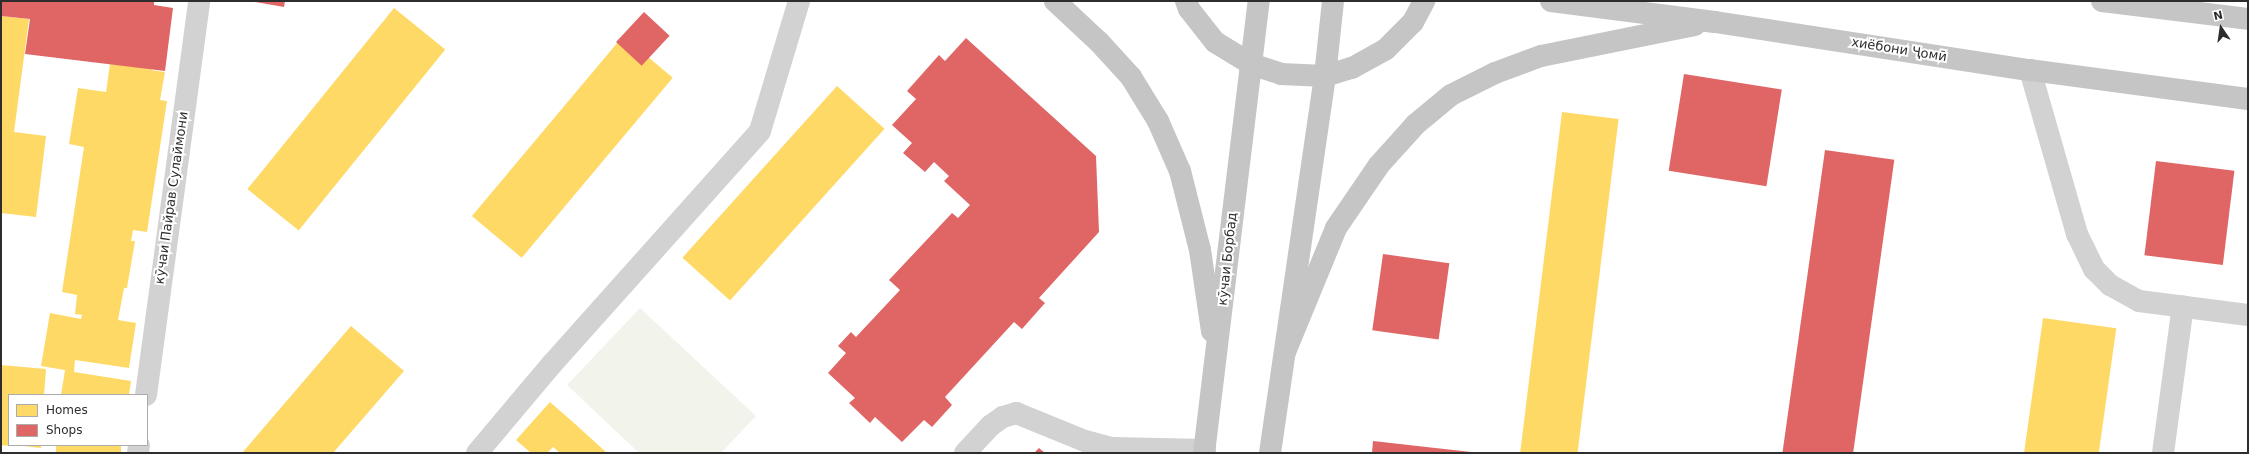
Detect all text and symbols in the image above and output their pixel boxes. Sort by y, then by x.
north arrow [2201,8,2241,48]
text: N [2212,8,2224,23]
street label: хиёбони Ҷомӣ [1850,35,1948,65]
street label: кӯчаи Пайрав Сулаймони [152,111,192,285]
street label: кӯчаи Борбад [1215,212,1241,306]
legend [8,394,148,446]
text: Homes [46,403,88,417]
text: Shops [46,423,82,437]

